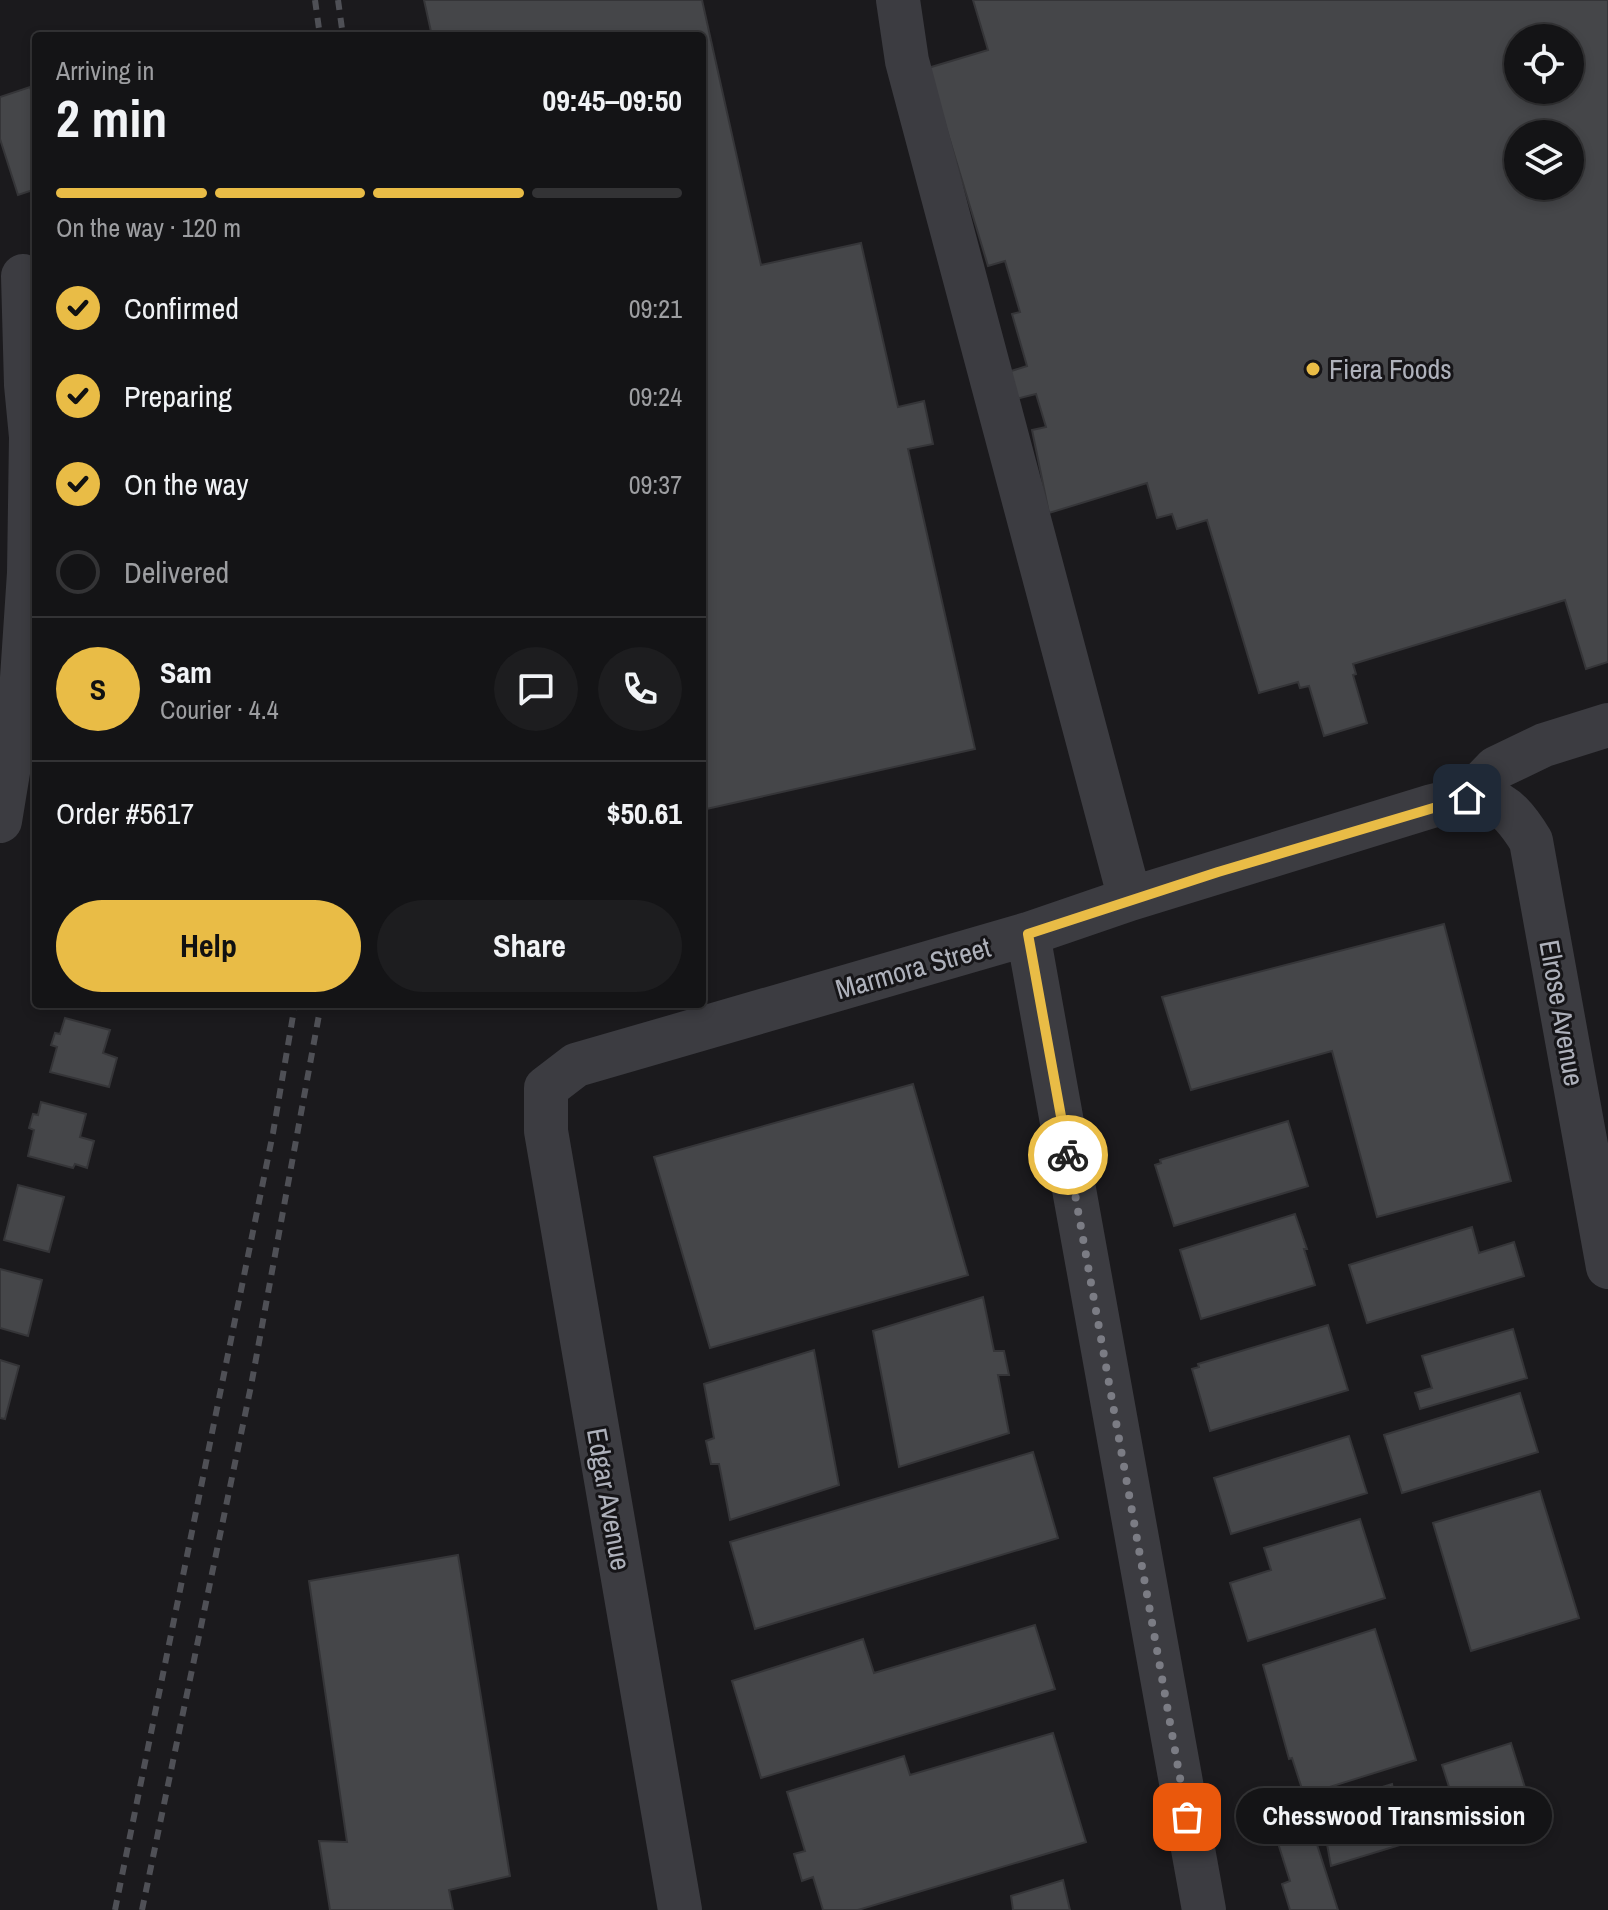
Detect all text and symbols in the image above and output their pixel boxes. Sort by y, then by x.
map controls [1504,24,1584,200]
button: locate [1504,24,1584,104]
text: Arriving in [56,53,154,88]
text: 09:45–09:50 [543,80,682,120]
text: 2 min [56,83,167,153]
button: layers [1504,120,1584,200]
text: On the way · 120 m [56,210,241,245]
icon: check [56,286,100,330]
text: Confirmed [124,288,239,328]
text: 09:21 [629,291,682,326]
place label: Fiera Foods [1329,350,1452,388]
marker: Fiera Foods [1304,360,1322,378]
icon: check [56,374,100,418]
text: Preparing [124,376,232,416]
text: 09:24 [629,379,682,414]
icon: check [56,462,100,506]
text: On the way [124,464,248,504]
text: 09:37 [629,467,682,502]
text: Delivered [124,552,229,592]
button: chat [494,647,578,731]
button: phone [598,647,682,731]
text: Sam [160,652,212,692]
text: S [90,669,106,709]
text: Courier · 4.4 [160,692,279,727]
pin [1433,764,1501,832]
icon: home [1445,776,1489,820]
text: Order #5617 [56,793,194,833]
text: $50.61 [607,793,682,833]
button: Help [56,900,361,992]
button: Share [377,900,682,992]
street label: Marmora Street [831,928,995,1008]
street label: Elrose Avenue [1530,937,1594,1089]
courier [1028,1115,1108,1195]
icon: bike [1046,1133,1090,1177]
street label: Edgar Avenue [578,1425,640,1573]
pin [1153,1783,1221,1851]
callout: Chesswood Transmission [1235,1789,1551,1845]
icon: bag [1165,1795,1209,1839]
text: Chesswood Transmission [1262,1798,1526,1833]

